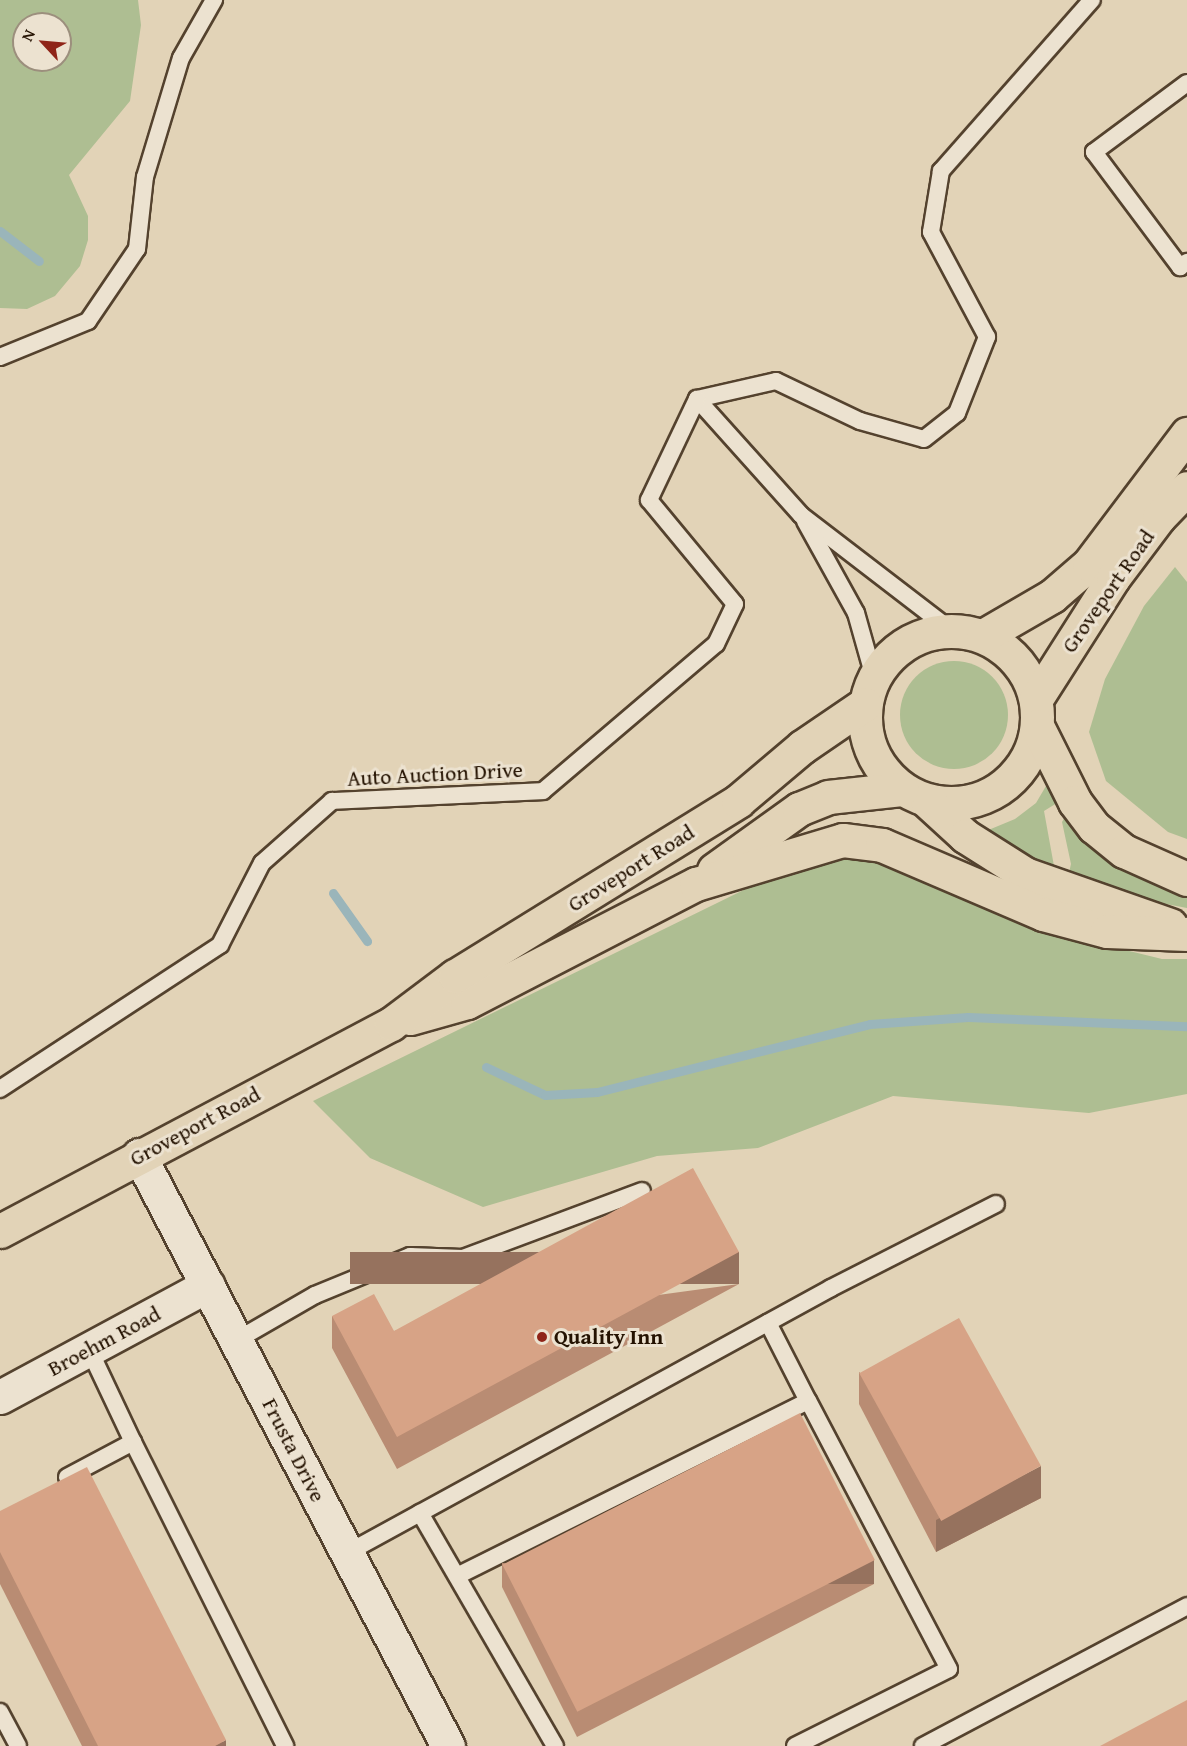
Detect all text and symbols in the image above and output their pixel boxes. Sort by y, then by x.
north arrow [12,12,72,72]
text: N [14,25,41,45]
street label: Groveport Road [1056,524,1160,658]
street label: Auto Auction Drive [347,756,523,792]
street label: Groveport Road [563,819,699,917]
street label: Groveport Road [125,1081,265,1171]
street label: Broehm Road [43,1300,165,1382]
place label: Quality Inn [554,1324,663,1350]
marker: Quality Inn [535,1330,549,1344]
street label: Frusta Drive [257,1394,331,1506]

